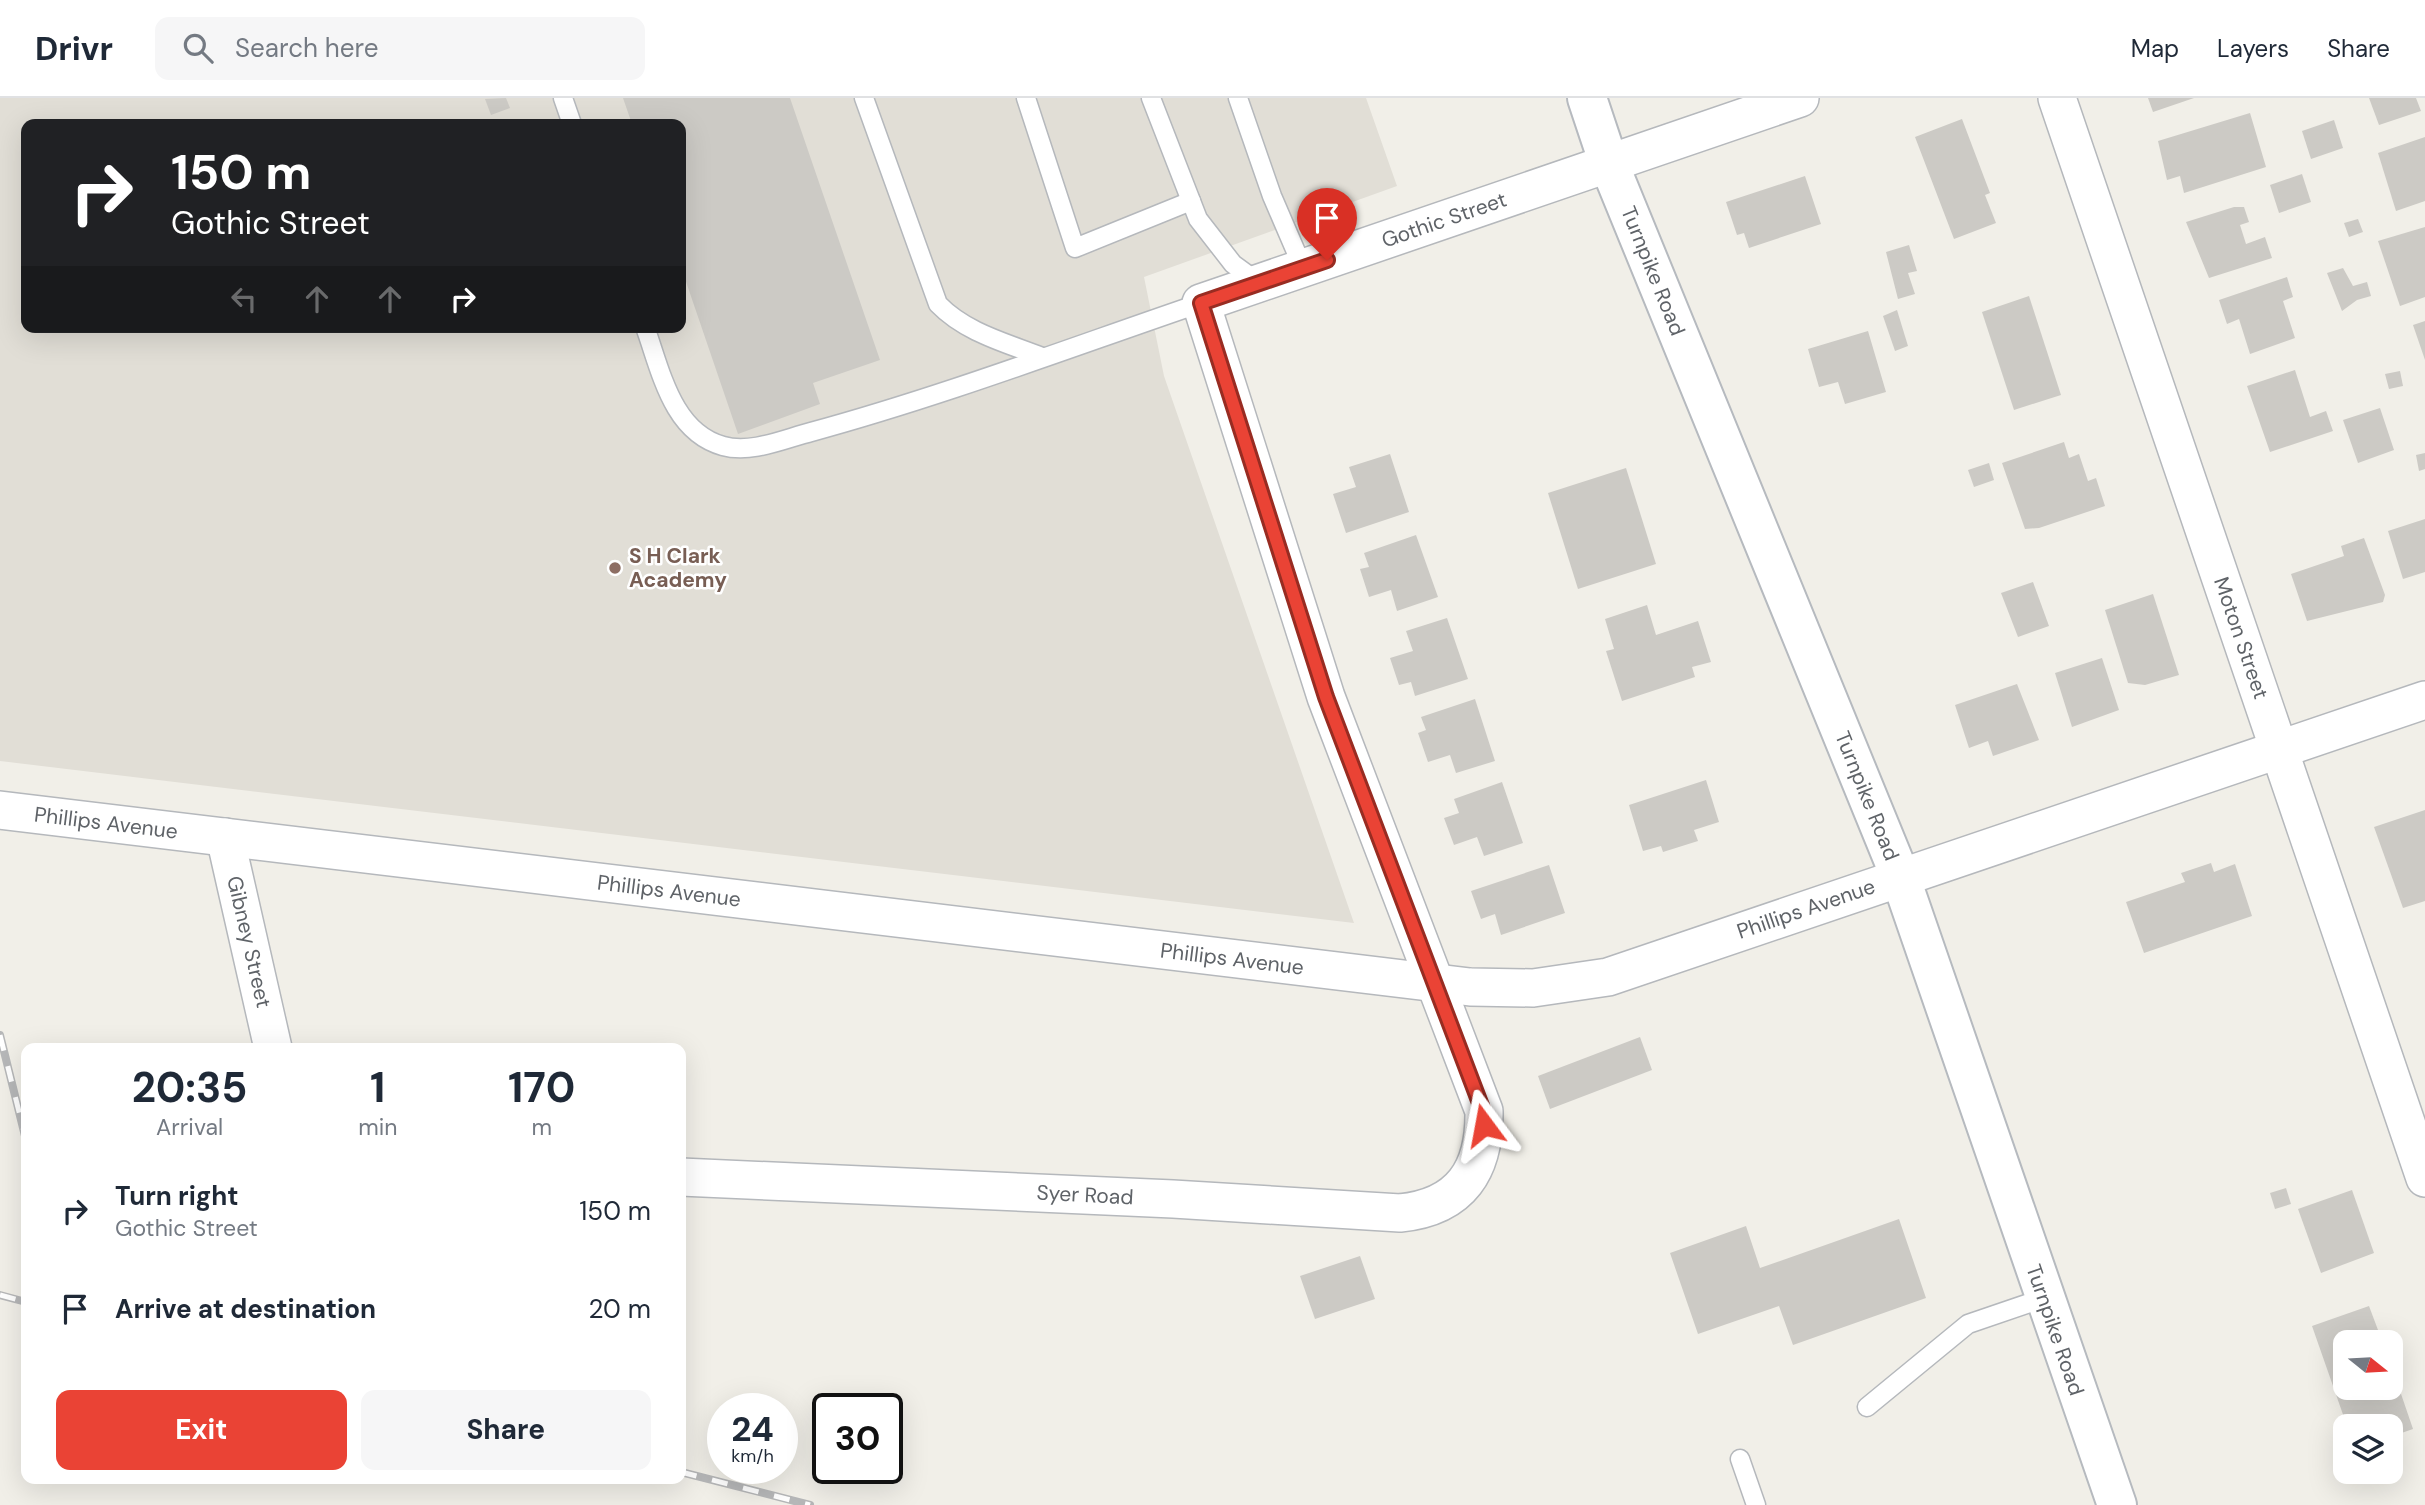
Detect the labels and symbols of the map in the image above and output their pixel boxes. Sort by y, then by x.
street label: Gothic Street [1378,186,1510,254]
pin [1297,188,1357,260]
street label: Turnpike Road [1614,202,1692,340]
place label: S H Clark Academy [629,542,727,594]
marker: S H Clark Academy [607,560,623,576]
street label: Moton Street [2207,573,2275,703]
street label: Turnpike Road [1828,727,1906,865]
street label: Phillips Avenue [33,800,179,846]
street label: Phillips Avenue [596,868,742,914]
street label: Phillips Avenue [1733,872,1879,946]
street label: Gibney Street [220,873,278,1011]
street label: Phillips Avenue [1159,936,1305,982]
position arrow [1447,1088,1521,1162]
street label: Syer Road [1036,1178,1134,1212]
street label: Turnpike Road [2019,1261,2091,1399]
north arrow [2333,1330,2403,1400]
speed limit sign: 30 [812,1393,903,1484]

